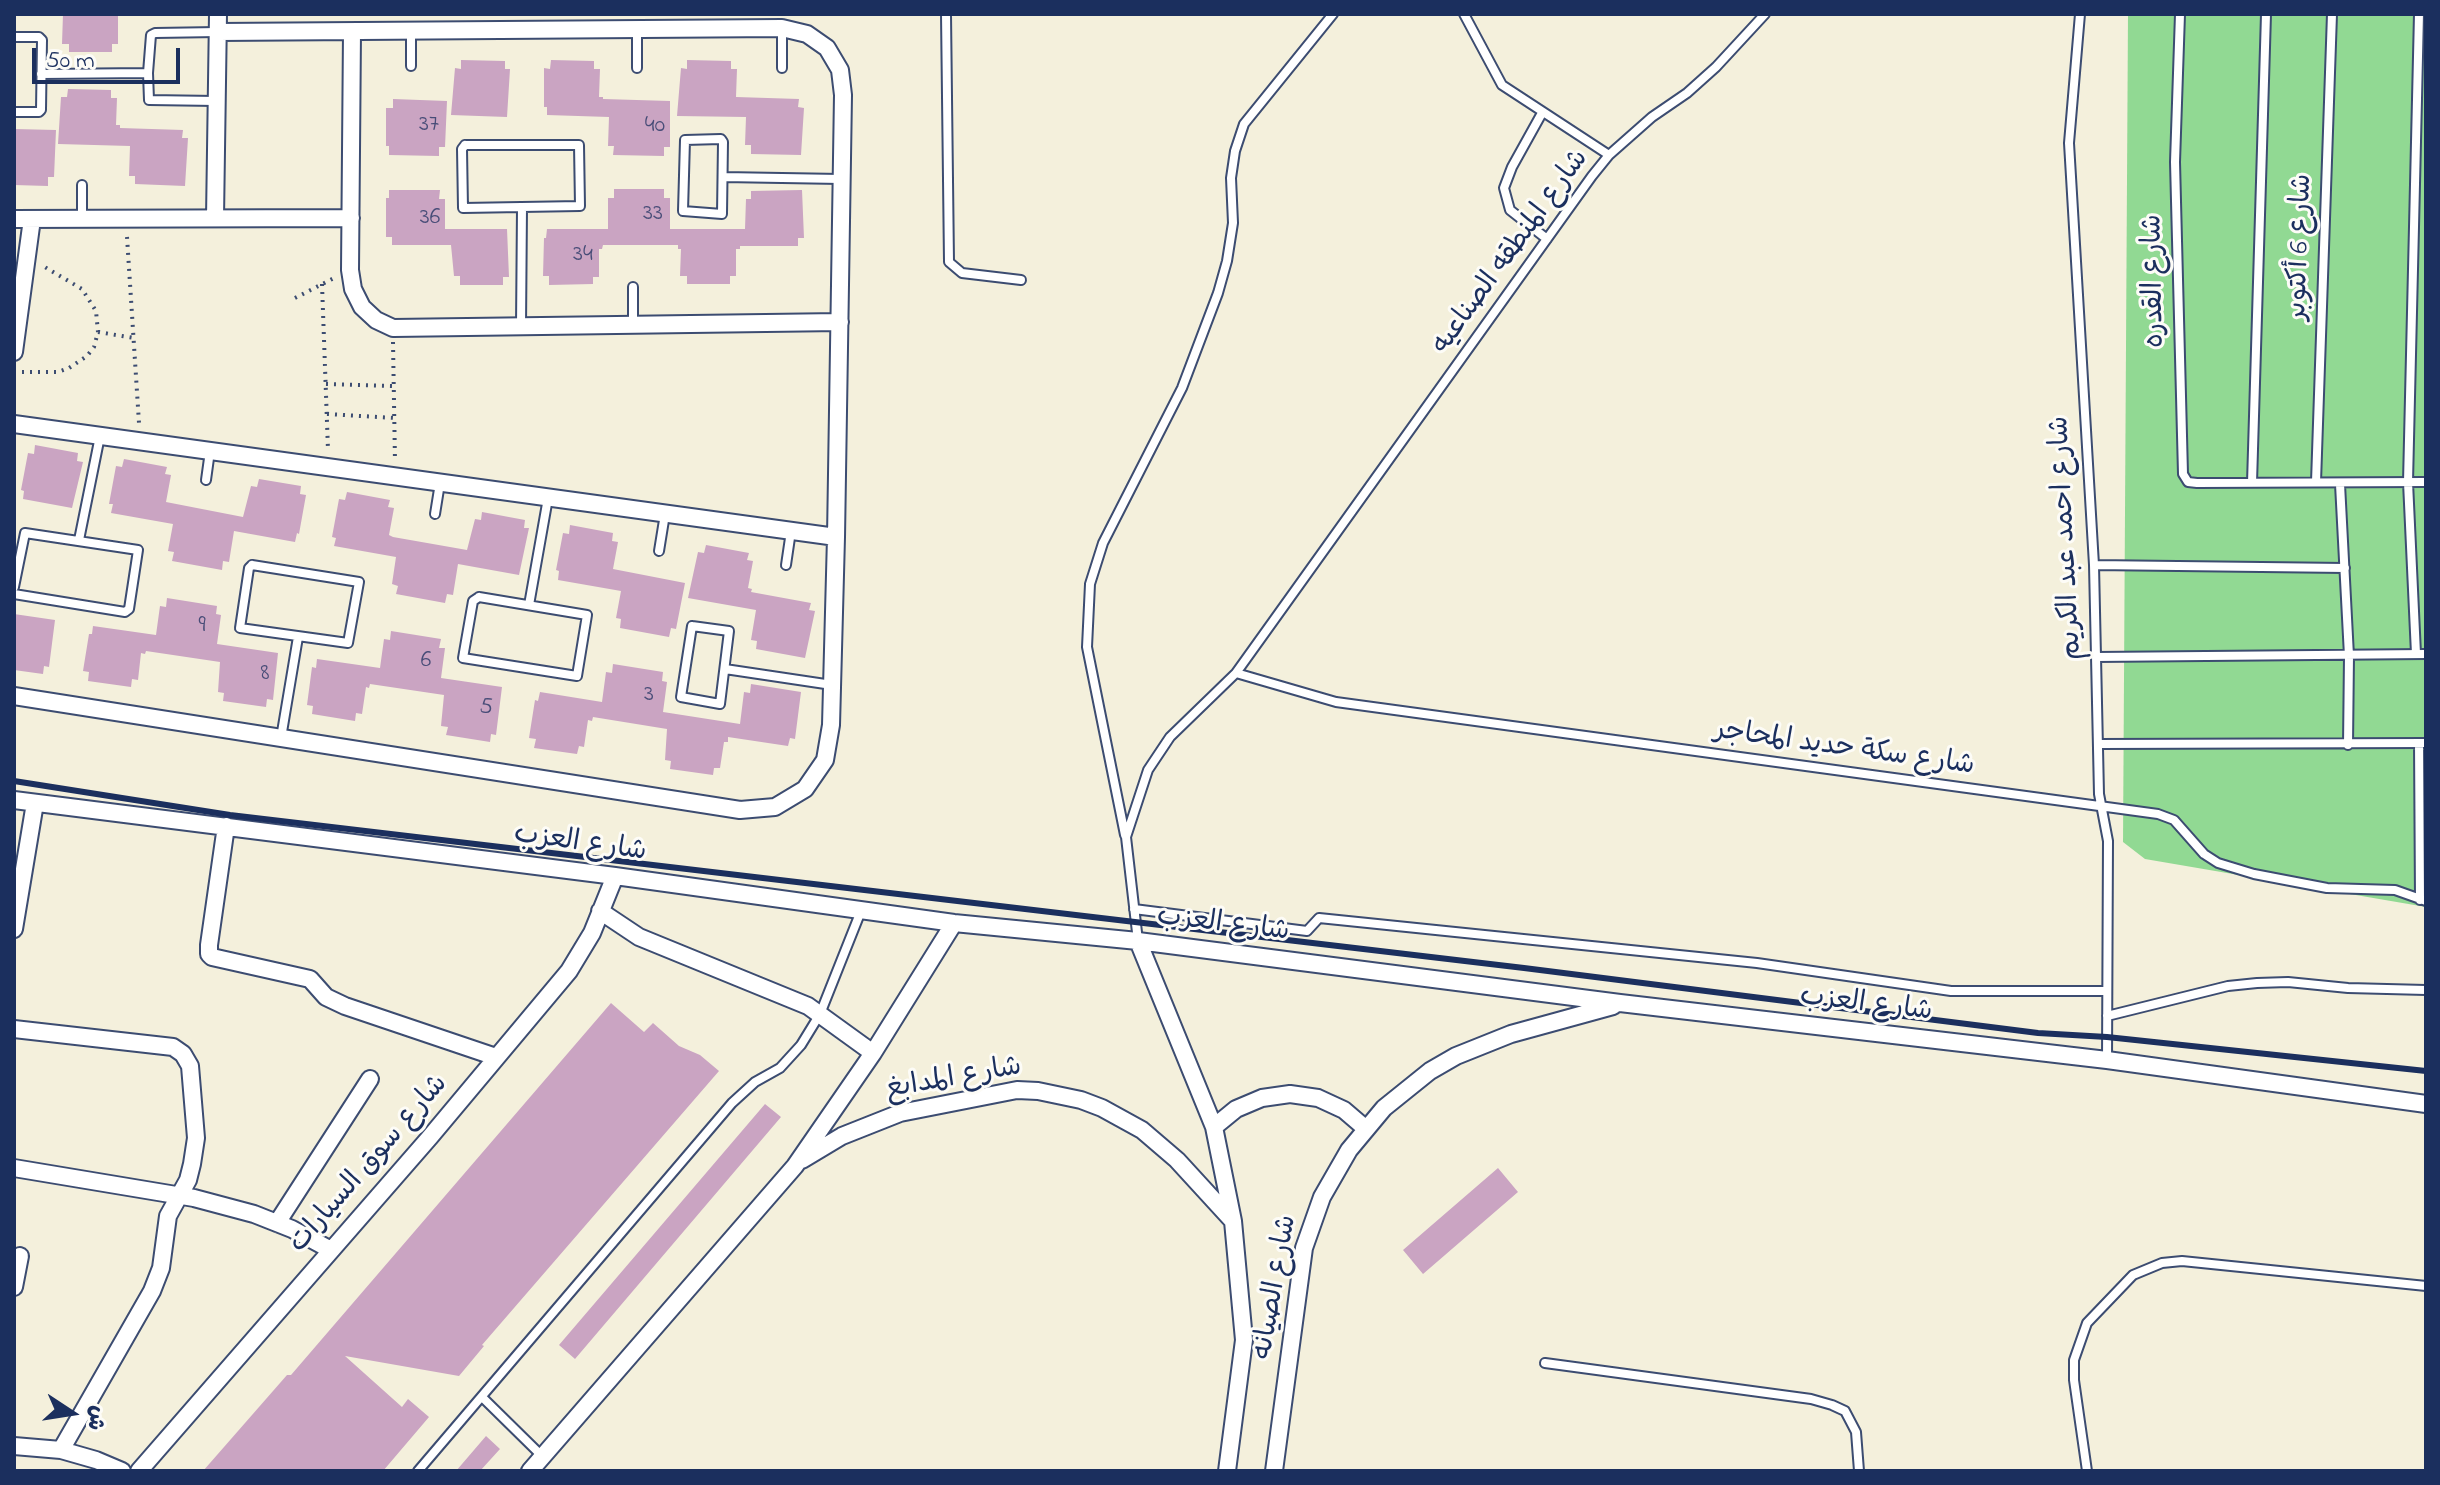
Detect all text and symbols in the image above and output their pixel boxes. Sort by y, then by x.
scale bar [36,32,184,82]
text: 50 m [46,44,95,79]
house number: 37 [419,112,439,140]
house number: 40 [645,113,665,141]
street label: شارع المنطقه الصناعيه [1426,144,1598,362]
street label: شارع 6 أكتوبر [2283,173,2321,321]
house number: 33 [643,201,663,229]
house number: 36 [420,205,440,233]
street label: شارع القدره [2138,214,2174,348]
house number: 34 [573,242,593,270]
street label: شارع احمد عبد الكريم [2045,415,2091,661]
house number: 9 [198,613,206,641]
house number: 6 [421,648,431,676]
house number: 8 [261,661,269,689]
house number: 3 [644,682,654,710]
house number: 5 [479,695,493,723]
street label: شارع سكة حديد المحاجر [1711,715,1977,785]
street label: شارع العزب [512,819,648,871]
street label: شارع العزب [1155,901,1291,951]
street label: شارع العزب [1798,981,1934,1031]
street label: شارع المدابغ [884,1052,1024,1108]
street label: شارع سوق السيارات [283,1069,457,1261]
street label: شارع الصيانه [1248,1213,1306,1363]
north arrow [32,1373,112,1453]
text: ش [77,1403,114,1433]

